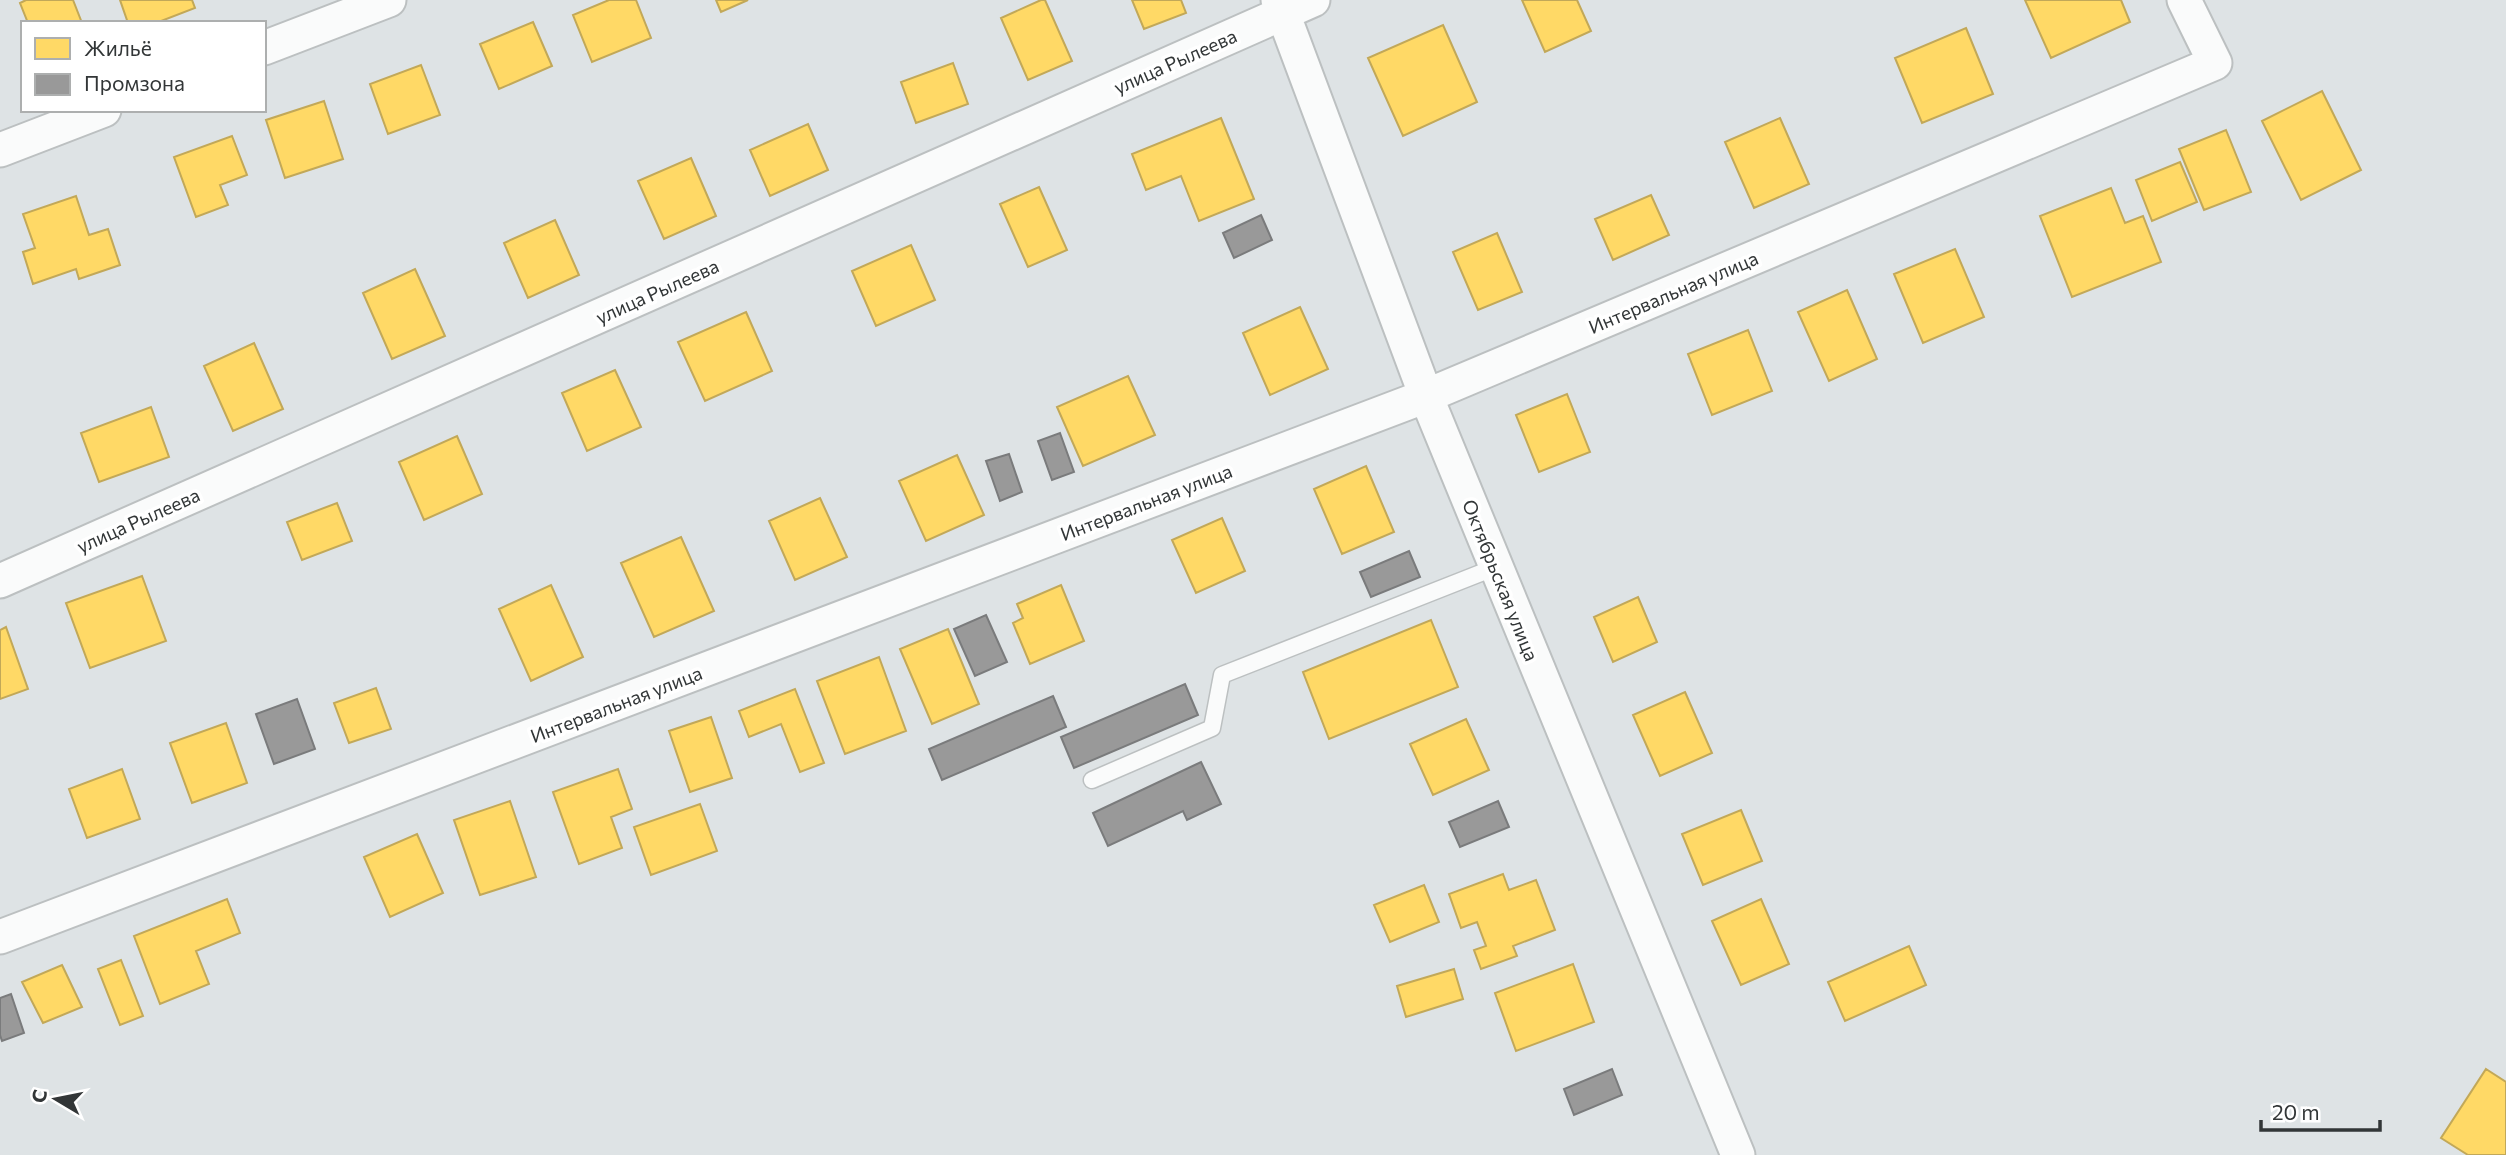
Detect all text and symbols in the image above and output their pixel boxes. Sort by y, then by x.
legend [21,21,266,112]
street label: улица Рылеева [1110,24,1240,98]
text: Жильё [84,35,152,60]
text: Промзона [84,70,185,95]
street label: Интервальная улица [1585,246,1761,338]
street label: улица Рылеева [592,254,722,328]
street label: Интервальная улица [1057,459,1235,545]
street label: улица Рылеева [73,483,203,557]
street label: Октябрьская улица [1458,496,1544,664]
street label: Интервальная улица [527,661,705,747]
north arrow [21,1064,91,1134]
text: С [26,1088,51,1104]
scale bar [2261,1088,2380,1132]
text: 20 m [2272,1099,2320,1124]

